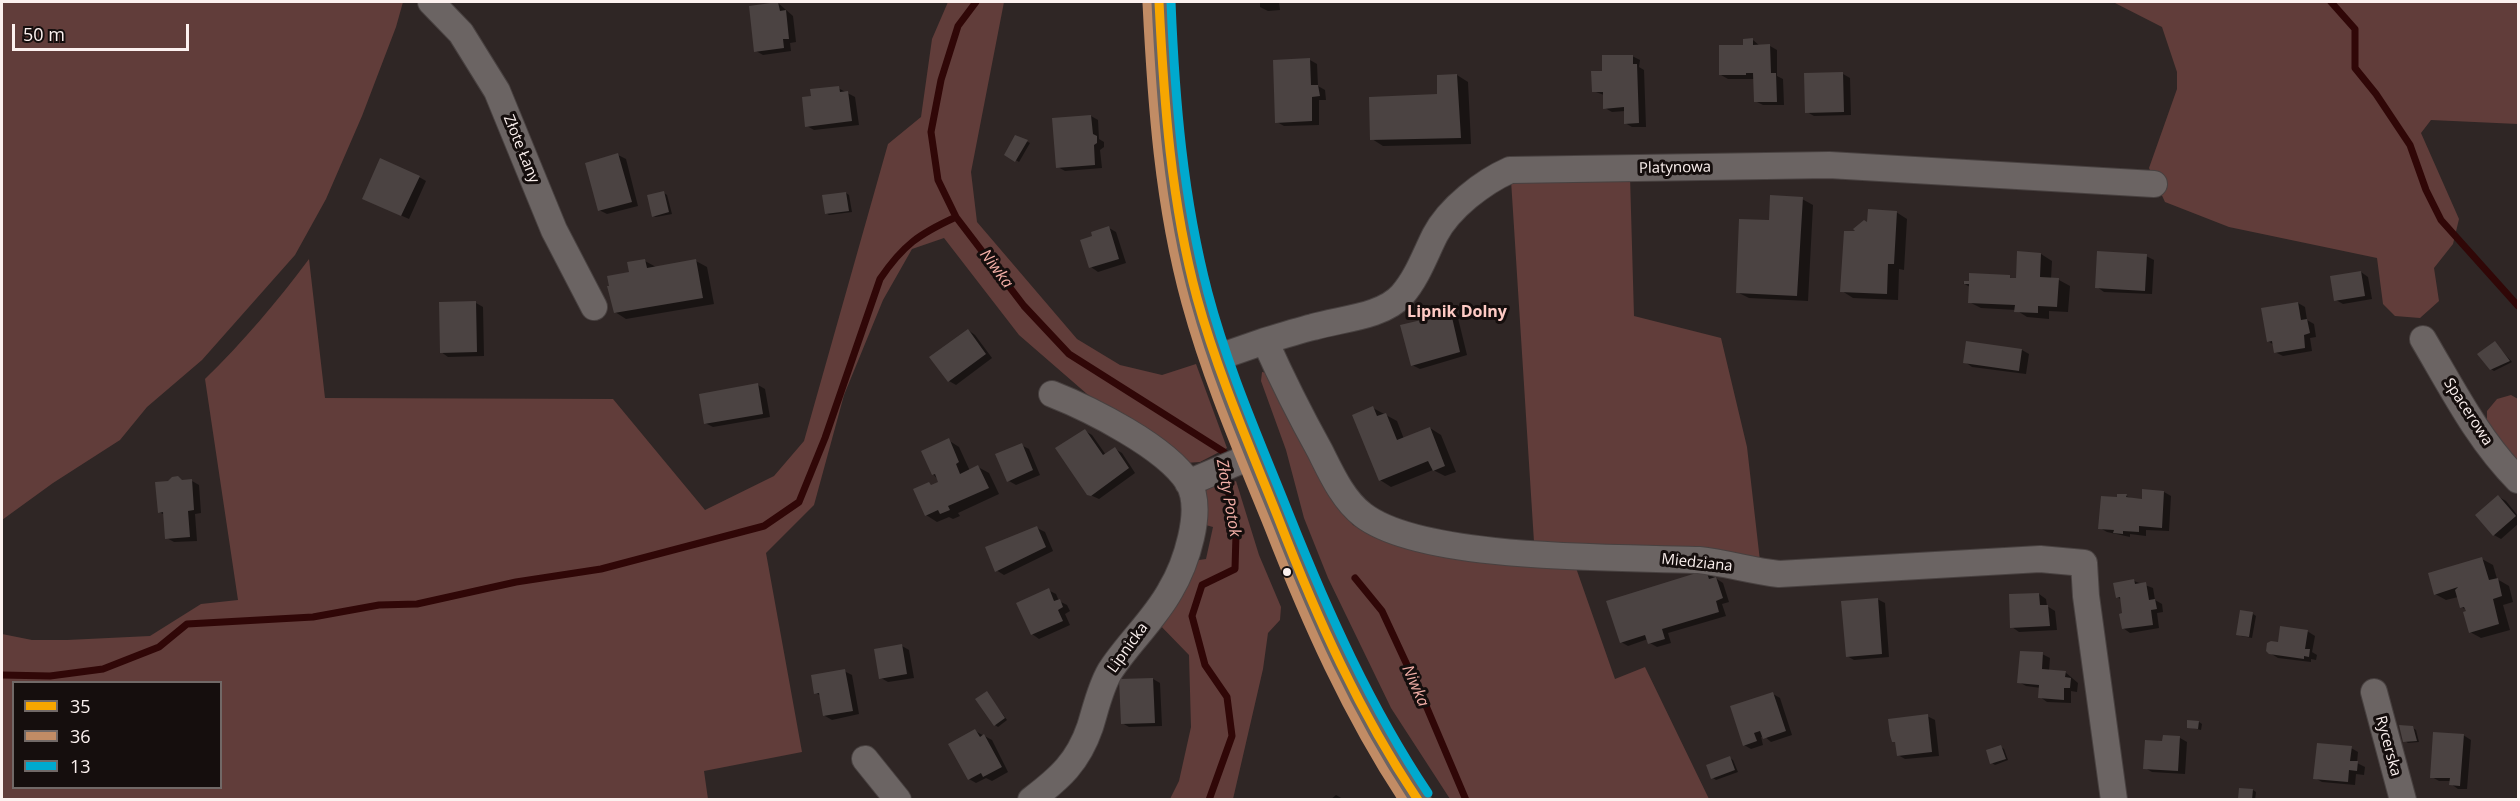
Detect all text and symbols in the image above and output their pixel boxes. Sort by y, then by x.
scale bar [15,12,192,50]
text: 50 m [23,22,65,46]
street label: Złote Łany [499,112,543,186]
street label: Platynowa [1639,158,1711,178]
water label: Niwka [975,246,1017,292]
district label: Lipnik Dolny [1407,302,1507,322]
street label: Spacerowa [2440,375,2496,449]
water label: Złoty Potok [1212,458,1244,538]
street label: Miedziana [1660,550,1734,576]
unlabelled marker [1281,566,1293,578]
street label: Lipnicka [1104,620,1152,676]
water label: Niwka [1397,662,1433,710]
legend [12,681,222,789]
text: 35 [70,694,91,718]
street label: Rycerska [2371,714,2405,778]
text: 36 [70,724,91,748]
text: 13 [70,754,91,778]

